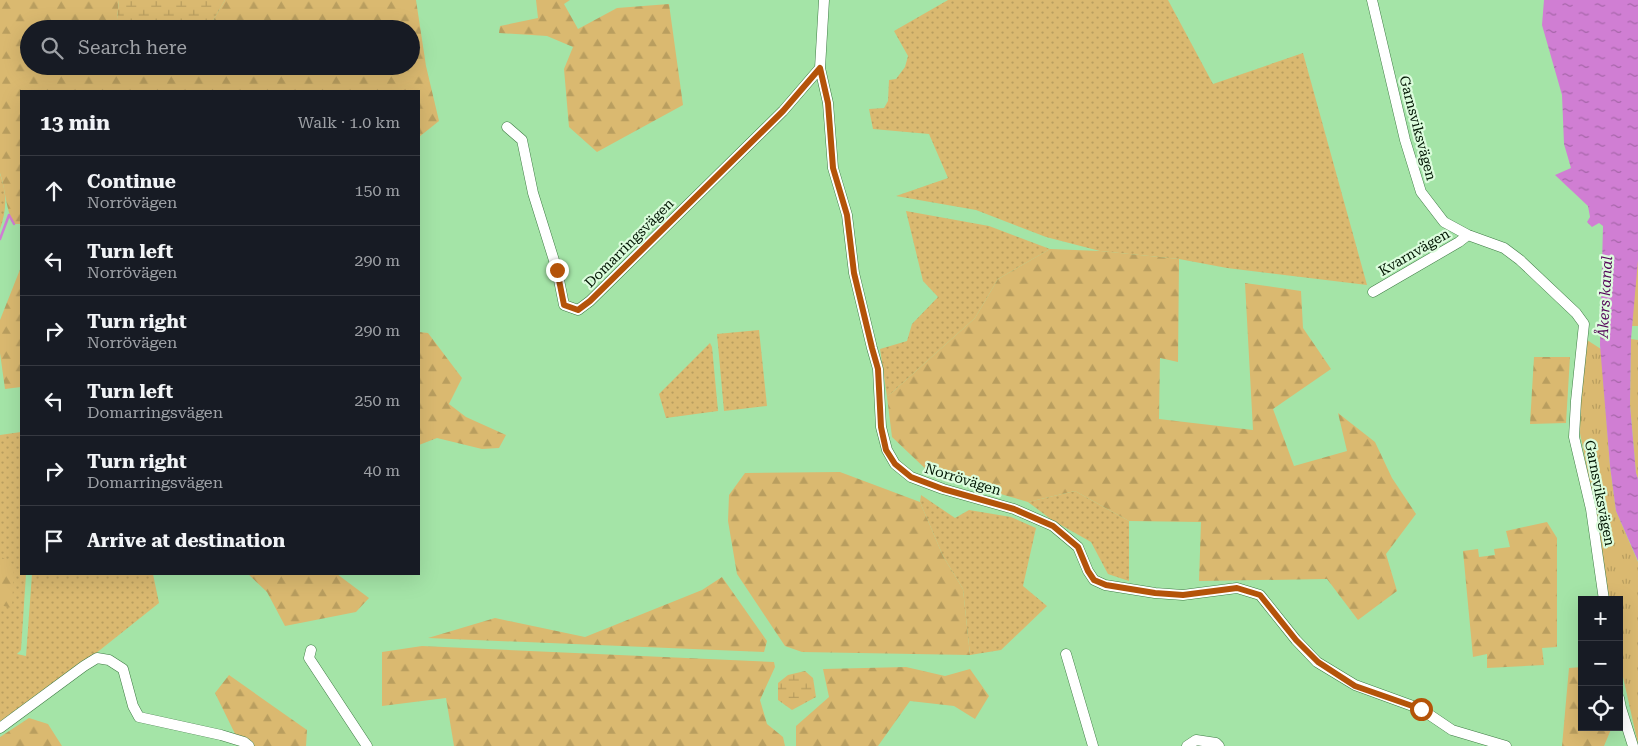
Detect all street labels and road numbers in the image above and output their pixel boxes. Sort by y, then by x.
street label: Garnsviksvägen [1396,74,1440,182]
street label: Domarringsvägen [581,195,677,291]
street label: Kvarnvägen [1376,225,1452,279]
street label: Garnsviksvägen [1582,439,1618,547]
street label: Norrövägen [923,460,1003,498]

